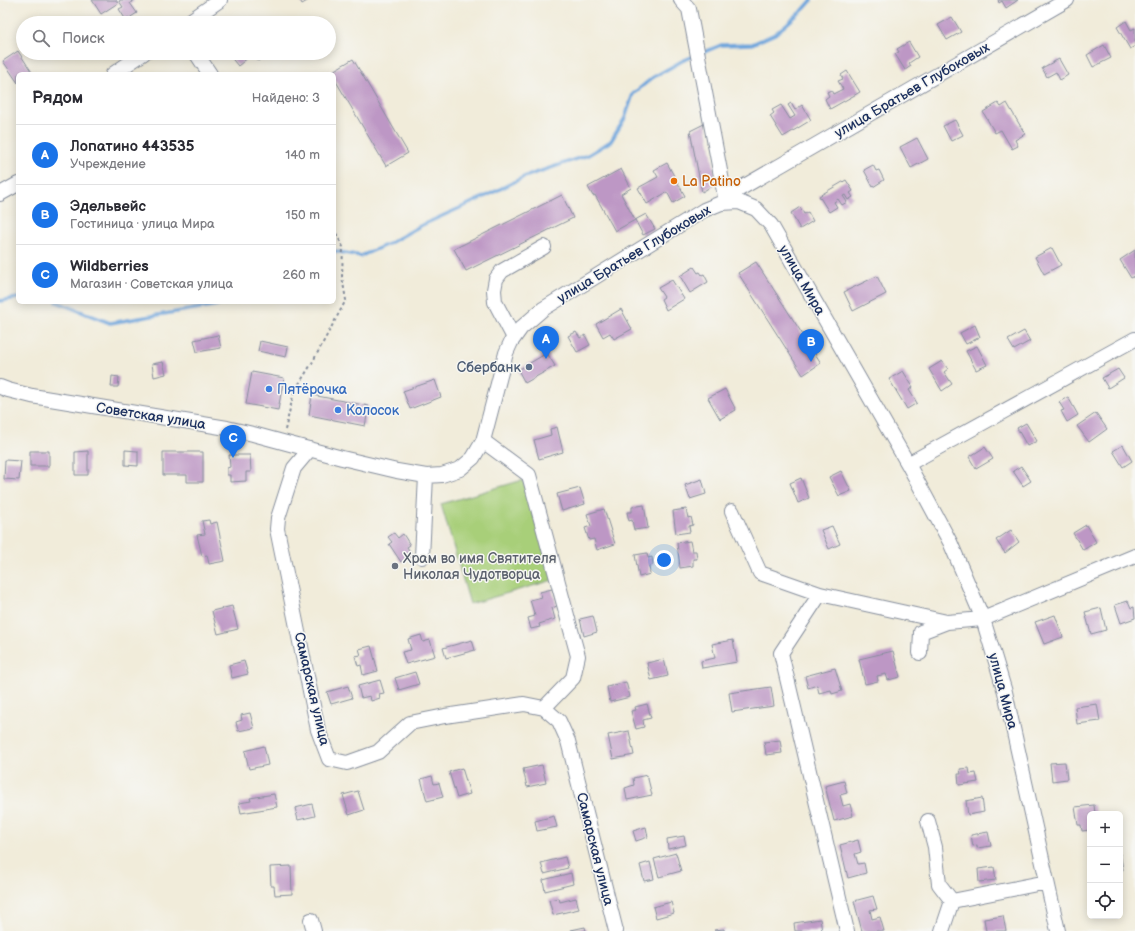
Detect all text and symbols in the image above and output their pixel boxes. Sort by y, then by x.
search box [16,16,336,60]
icon: search [30,27,52,49]
text: Поиск [62,29,105,48]
street label: улица Братьев Глубоковых [832,38,993,141]
text: Рядом [32,88,83,108]
text: Найдено: 3 [252,90,320,106]
text: Лопатино 443535 [70,137,194,156]
text: A [41,147,49,163]
text: 140 m [285,147,320,163]
text: Учреждение [70,156,146,172]
place label: La Patino [682,173,741,190]
marker: La Patino [669,176,679,186]
text: Эдельвейс [70,197,146,216]
street label: улица Братьев Глубоковых [554,201,714,307]
text: B [40,207,50,223]
text: 150 m [286,207,320,223]
text: Гостиница · улица Мира [70,216,215,232]
street label: улица Мира [775,242,829,319]
text: Wildberries [70,257,149,276]
text: C [40,267,50,283]
text: 260 m [282,267,320,283]
text: Магазин · Советская улица [70,276,233,292]
pin: A [533,326,559,359]
pin: B [798,329,824,362]
place label: Сбербанк [457,359,522,376]
marker: Сбербанк [524,362,534,372]
place label: Пятёрочка [277,381,348,398]
marker: Пятёрочка [264,384,274,394]
street label: Советская улица [95,399,208,433]
place label: Колосок [346,402,400,419]
marker: Колосок [333,405,343,415]
pin: C [220,425,246,458]
place label: Храм во имя Святителя Николая Чудотворца [403,550,557,583]
your location [654,550,674,570]
marker: Храм во имя Святителя Николая Чудотворца [390,561,400,571]
street label: Самарская улица [291,631,333,748]
street label: улица Мира [985,651,1022,732]
street label: Самарская улица [573,791,617,908]
map controls [1087,811,1123,919]
button: + [1087,811,1123,847]
button: − [1087,847,1123,883]
button: locate [1087,883,1123,919]

